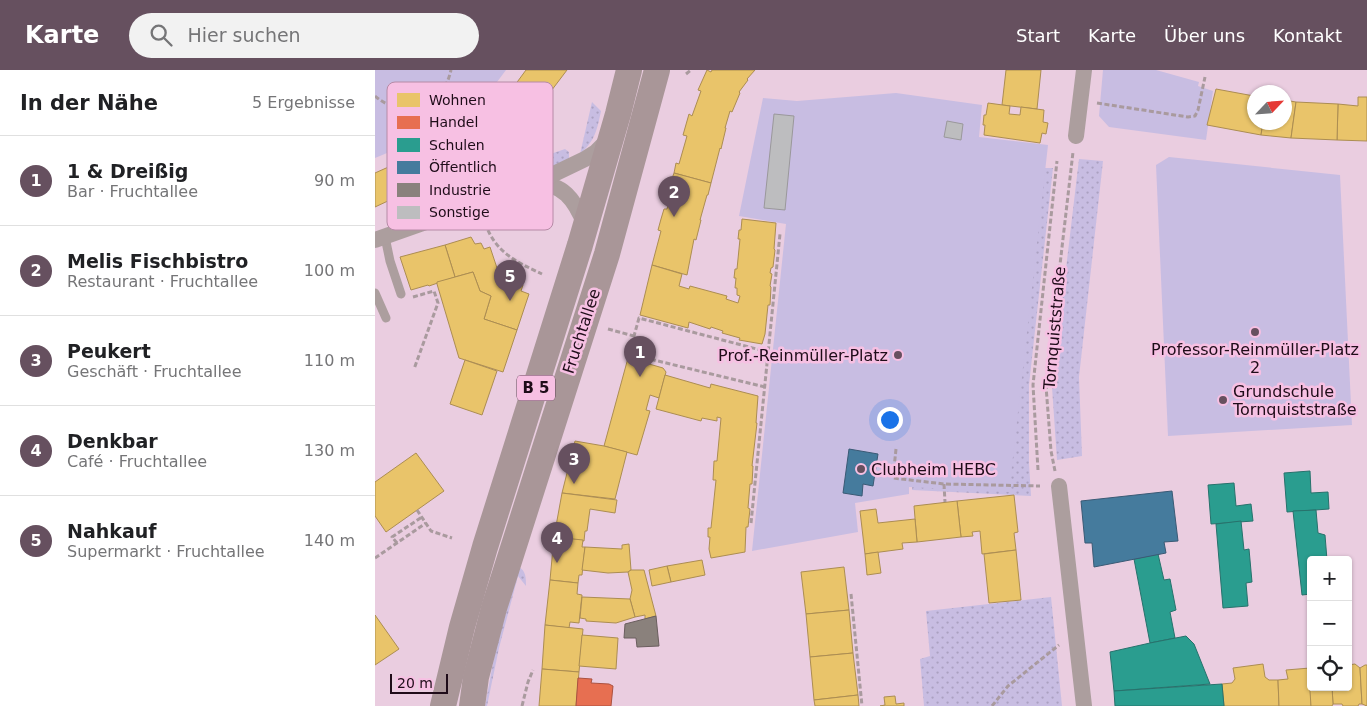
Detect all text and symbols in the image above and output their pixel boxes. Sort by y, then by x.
search box [129,13,479,58]
text: Karte [25,21,99,49]
icon: search [147,21,175,49]
text: Hier suchen [187,24,301,46]
text: Start [1016,25,1060,46]
text: Karte [1088,25,1136,46]
text: Über uns [1164,25,1245,46]
text: Kontakt [1273,25,1342,46]
legend [387,82,553,230]
north arrow [1247,85,1292,130]
text: In der Nähe [20,91,158,115]
text: Wohnen [429,92,486,108]
text: 5 Ergebnisse [252,93,355,112]
text: Handel [429,114,478,130]
text: Schulen [429,137,485,153]
text: Öffentlich [429,158,497,175]
text: 1 & Dreißig [67,160,188,182]
text: 1 [30,171,42,190]
text: 90 m [314,171,355,190]
pin: 2 [658,176,690,217]
text: Bar · Fruchtallee [67,182,198,201]
text: Industrie [429,182,491,198]
text: Sonstige [429,204,490,220]
text: Melis Fischbistro [67,250,248,272]
pin: 5 [494,260,526,301]
text: 2 [30,261,42,280]
text: 100 m [304,261,355,280]
street label: Tornquiststraße [1040,266,1069,391]
text: Restaurant · Fruchtallee [67,272,258,291]
street label: Fruchtallee [559,286,604,376]
marker: Professor-Reinmüller-Platz 2 [1249,326,1261,338]
pin: 1 [624,336,656,377]
text: Peukert [67,340,151,362]
place label: Professor-Reinmüller-Platz 2 [1151,340,1359,377]
place label: Prof.-Reinmüller-Platz [718,346,888,365]
marker: Prof.-Reinmüller-Platz [892,349,904,361]
text: 3 [30,351,42,370]
text: 110 m [304,351,355,370]
text: Geschäft · Fruchtallee [67,362,242,381]
road number: B 5 [517,376,555,400]
place label: Grundschule Tornquiststraße [1232,382,1357,419]
marker: Grundschule Tornquiststraße [1217,394,1229,406]
your location [877,407,903,433]
text: Denkbar [67,430,158,452]
text: 4 [30,441,42,460]
text: 130 m [304,441,355,460]
pin: 3 [558,443,590,484]
text: Café · Fruchtallee [67,452,207,471]
place label: Clubheim HEBC [871,460,996,479]
marker: Clubheim HEBC [855,463,867,475]
text: Nahkauf [67,520,157,542]
pin: 4 [541,522,573,563]
text: 5 [30,531,42,550]
text: 140 m [304,531,355,550]
text: Supermarkt · Fruchtallee [67,542,265,561]
map controls [1307,556,1352,691]
button: + [1307,556,1352,601]
button: − [1307,601,1352,646]
button: locate [1307,646,1352,691]
scale bar [390,671,447,694]
text: 20 m [397,675,433,691]

